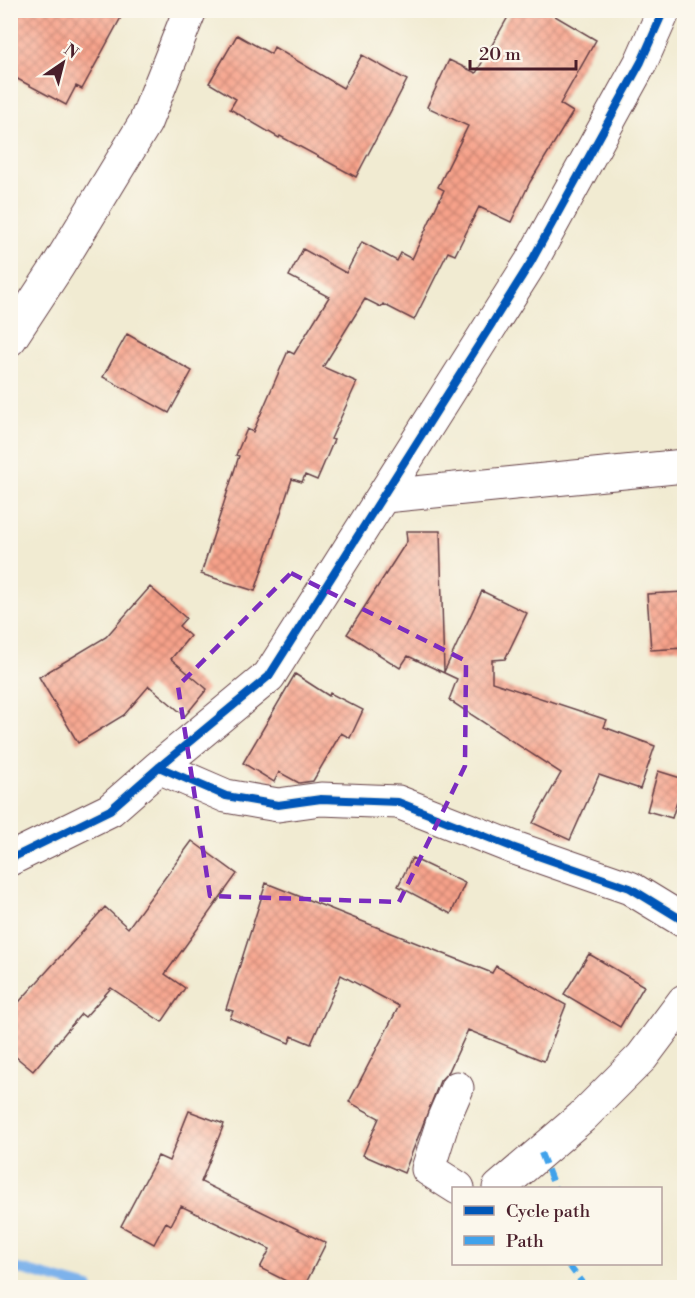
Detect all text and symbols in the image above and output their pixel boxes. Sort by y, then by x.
north arrow [33,33,93,93]
scale bar [470,33,576,71]
text: N [60,40,82,64]
text: 20 m [479,43,521,66]
legend [452,1187,662,1265]
text: Cycle path [506,1200,590,1223]
text: Path [506,1230,544,1253]

